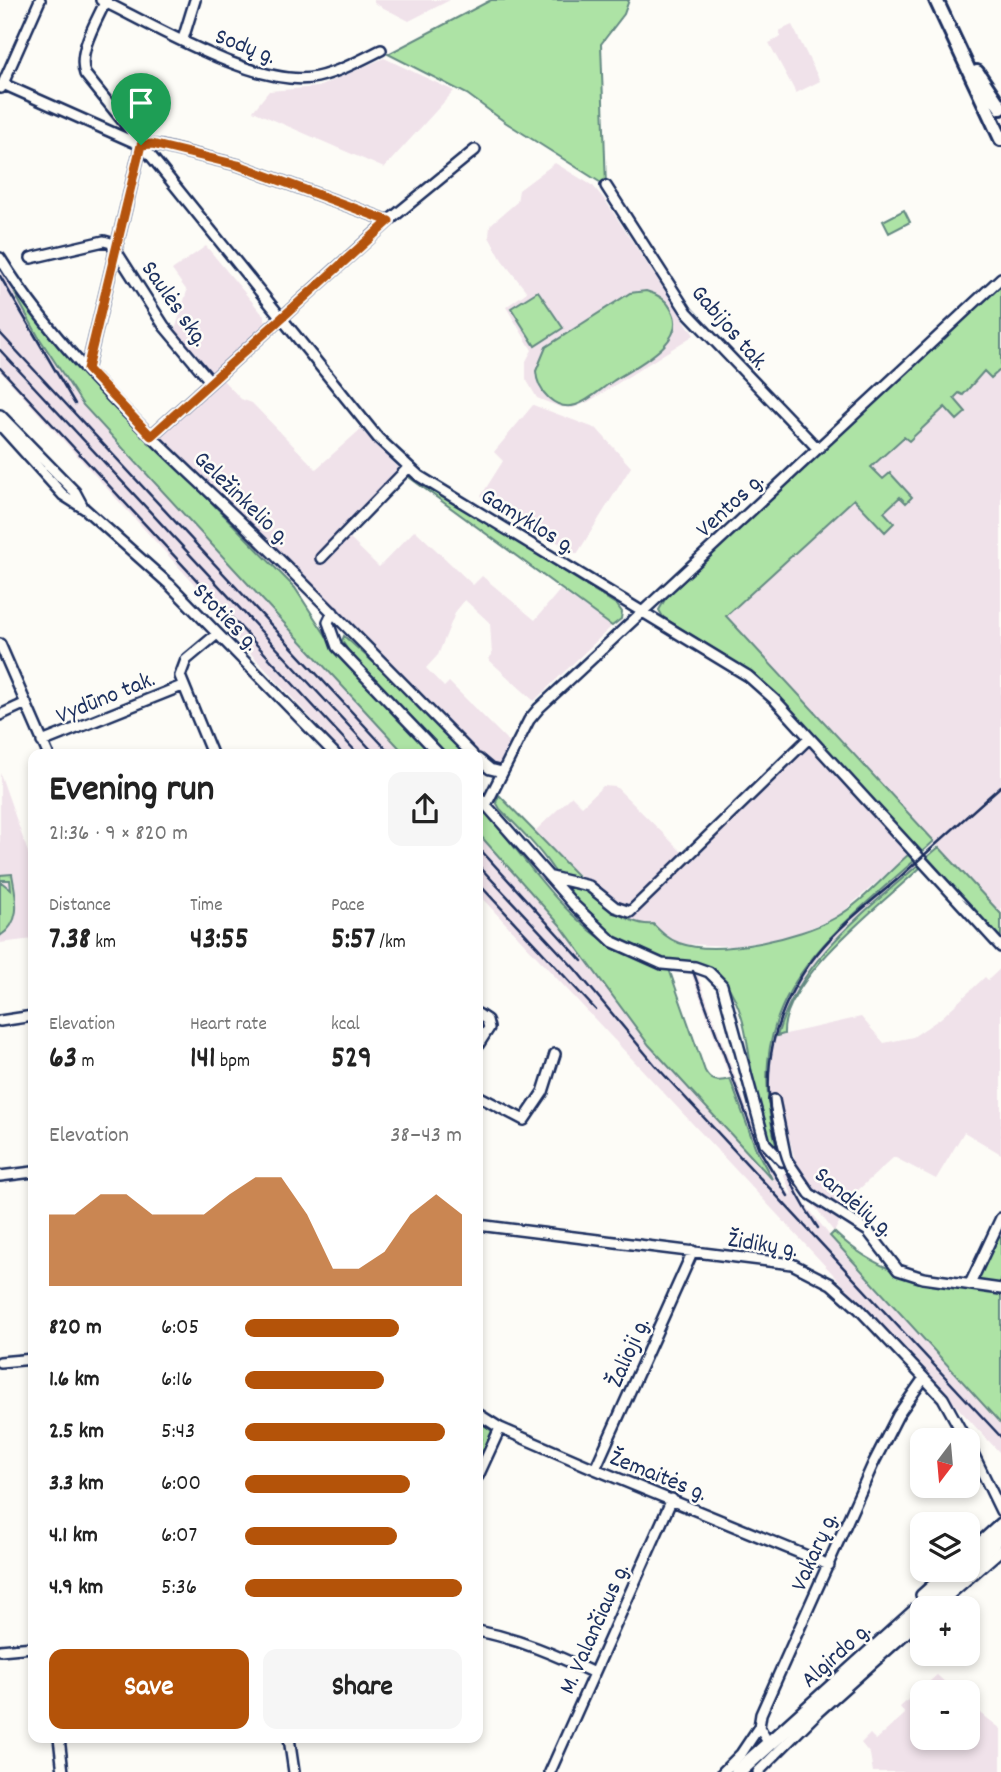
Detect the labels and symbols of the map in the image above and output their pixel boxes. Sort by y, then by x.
street label: Sodų g. [209,21,280,75]
pin [111,73,171,145]
street label: Saulės skg. [131,255,216,355]
street label: Gabijos tak. [682,278,776,380]
street label: Geležinkelio g. [185,444,297,554]
street label: Ventos g. [689,466,773,547]
street label: Gamyklos g. [473,481,582,564]
street label: Stoties g. [183,576,266,660]
street label: Vydūno tak. [52,664,161,734]
street label: Sandėlių g. [806,1160,900,1247]
street label: Židikų g. [725,1224,800,1268]
street label: Žalioji g. [599,1313,660,1394]
north arrow [910,1428,980,1498]
street label: Žemaitės g. [604,1442,712,1512]
street label: Vakarų g. [783,1507,848,1597]
street label: M. Valančiaus g. [552,1558,640,1700]
street label: Algirdo g. [794,1615,880,1697]

